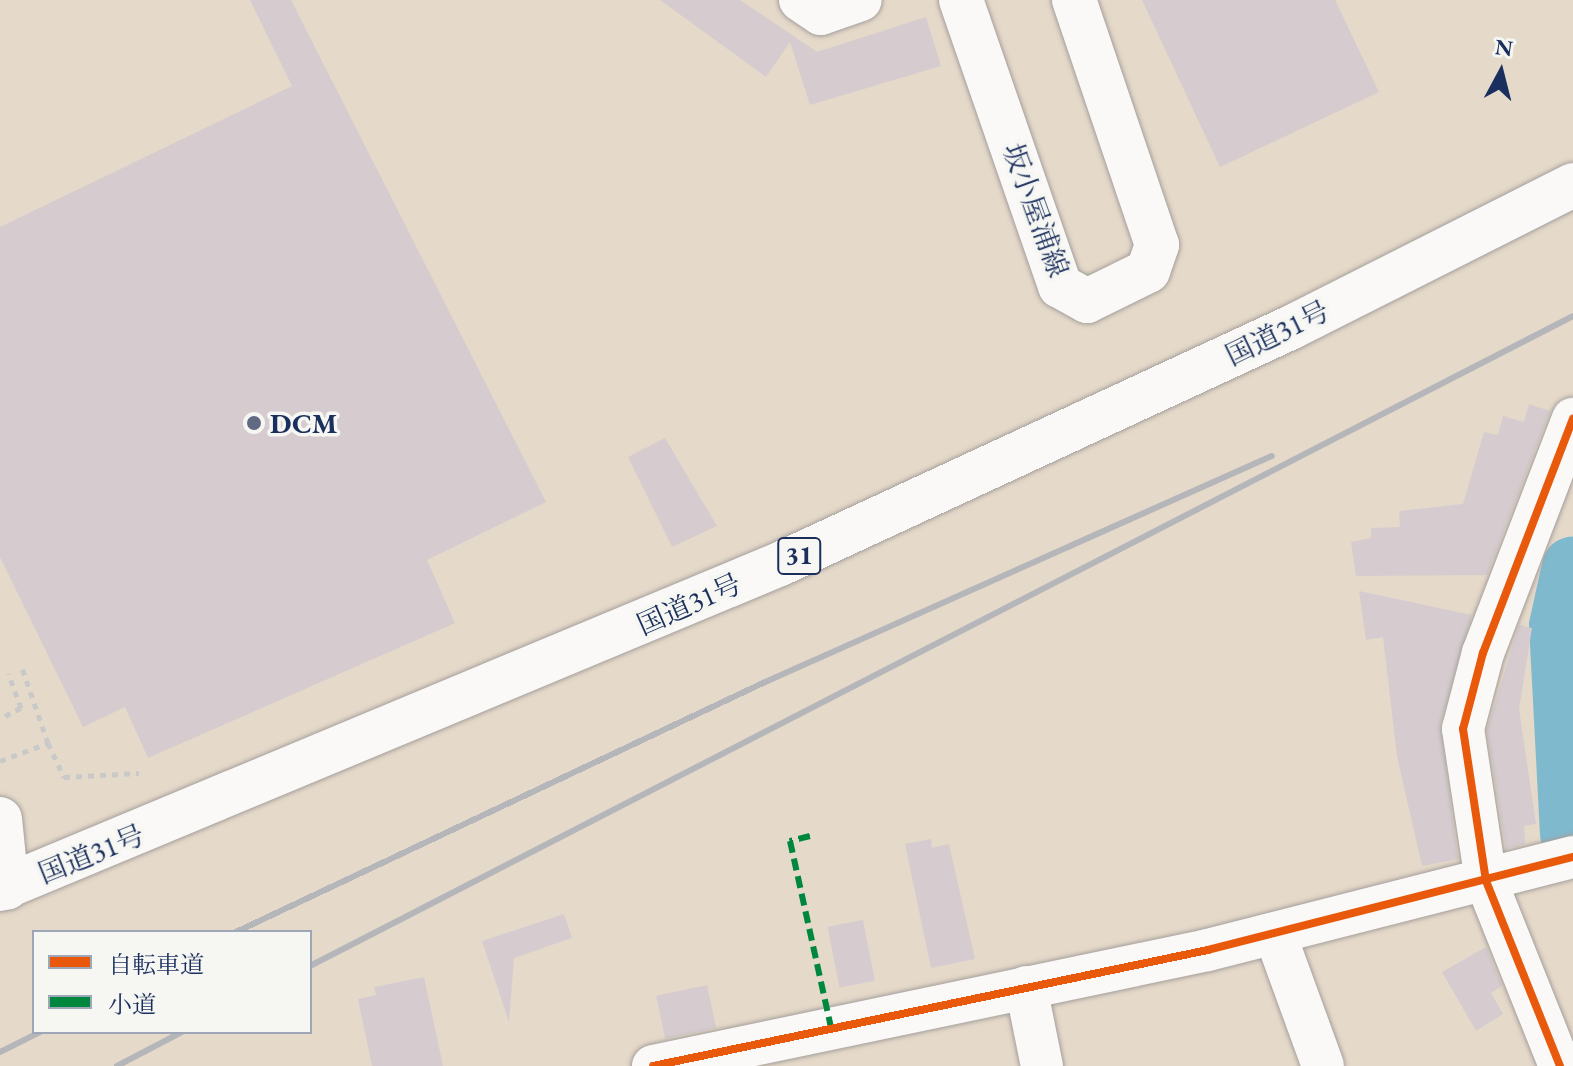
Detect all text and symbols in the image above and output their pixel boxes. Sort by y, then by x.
north arrow [1461,32,1541,112]
text: N [1493,32,1515,63]
street label: 坂小屋浦線 [996,138,1076,282]
street label: 国道31号 [1220,294,1334,372]
place label: DCM [270,406,338,440]
marker: DCM [245,414,263,432]
road number: 31 [777,534,821,578]
street label: 国道31号 [632,566,746,642]
street label: 国道31号 [33,818,149,890]
legend [32,930,312,1034]
text: 自転車道 [108,949,204,980]
text: 小道 [108,989,156,1020]

